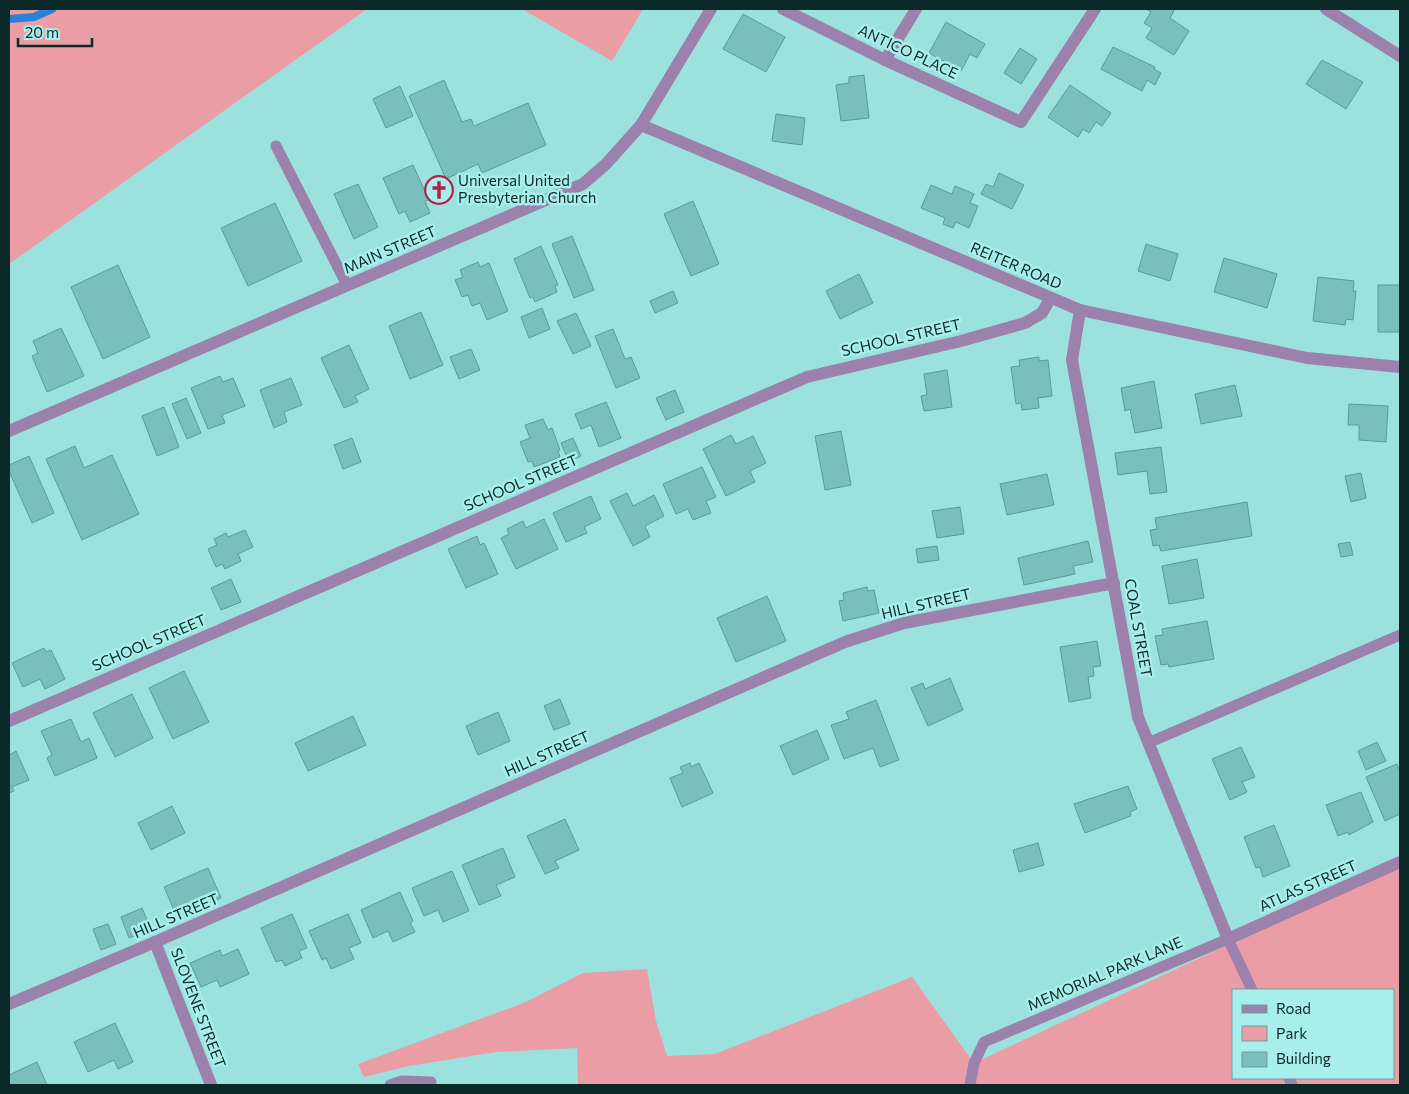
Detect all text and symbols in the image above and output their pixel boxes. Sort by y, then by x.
scale bar [18,15,91,47]
street label: ANTICO PLACE [856,20,961,82]
text: 20 m [25,23,59,41]
place label: Universal United Presbyterian Church [458,171,596,206]
church icon: Universal United Presbyterian Church [424,175,454,205]
street label: MAIN STREET [341,221,439,277]
street label: REITER ROAD [968,238,1065,292]
street label: SCHOOL STREET [839,314,963,360]
street label: SCHOOL STREET [461,450,581,514]
street label: COAL STREET [1121,577,1157,679]
street label: HILL STREET [879,584,973,622]
street label: SCHOOL STREET [89,610,209,674]
street label: HILL STREET [501,726,592,780]
street label: ATLAS STREET [1256,855,1360,915]
street label: HILL STREET [130,889,221,941]
street label: MEMORIAL PARK LANE [1024,932,1185,1014]
street label: SLOVENE STREET [168,945,230,1071]
legend [1232,989,1394,1079]
text: Road [1276,999,1311,1017]
text: Park [1276,1024,1307,1042]
text: Building [1276,1049,1331,1067]

